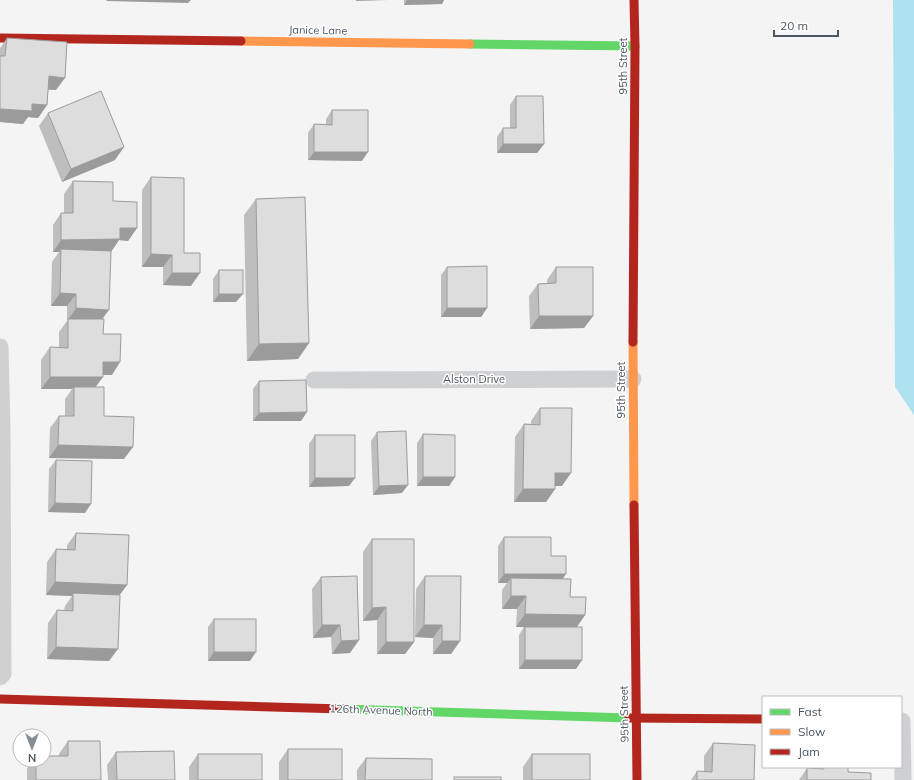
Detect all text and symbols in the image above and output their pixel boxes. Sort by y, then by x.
scale bar [774,12,838,38]
text: 20 m [780,18,808,33]
street label: Janice Lane [289,22,347,38]
street label: 95th Street [616,37,630,94]
street label: 95th Street [614,361,628,418]
street label: Alston Drive [443,372,505,386]
street label: 95th Street [617,685,631,743]
legend [762,696,902,768]
street label: 126th Avenue North [329,701,433,719]
text: Fast [798,704,822,719]
text: Slow [798,724,826,739]
north arrow [12,728,52,768]
text: Jam [798,744,820,759]
text: N [28,751,36,765]

